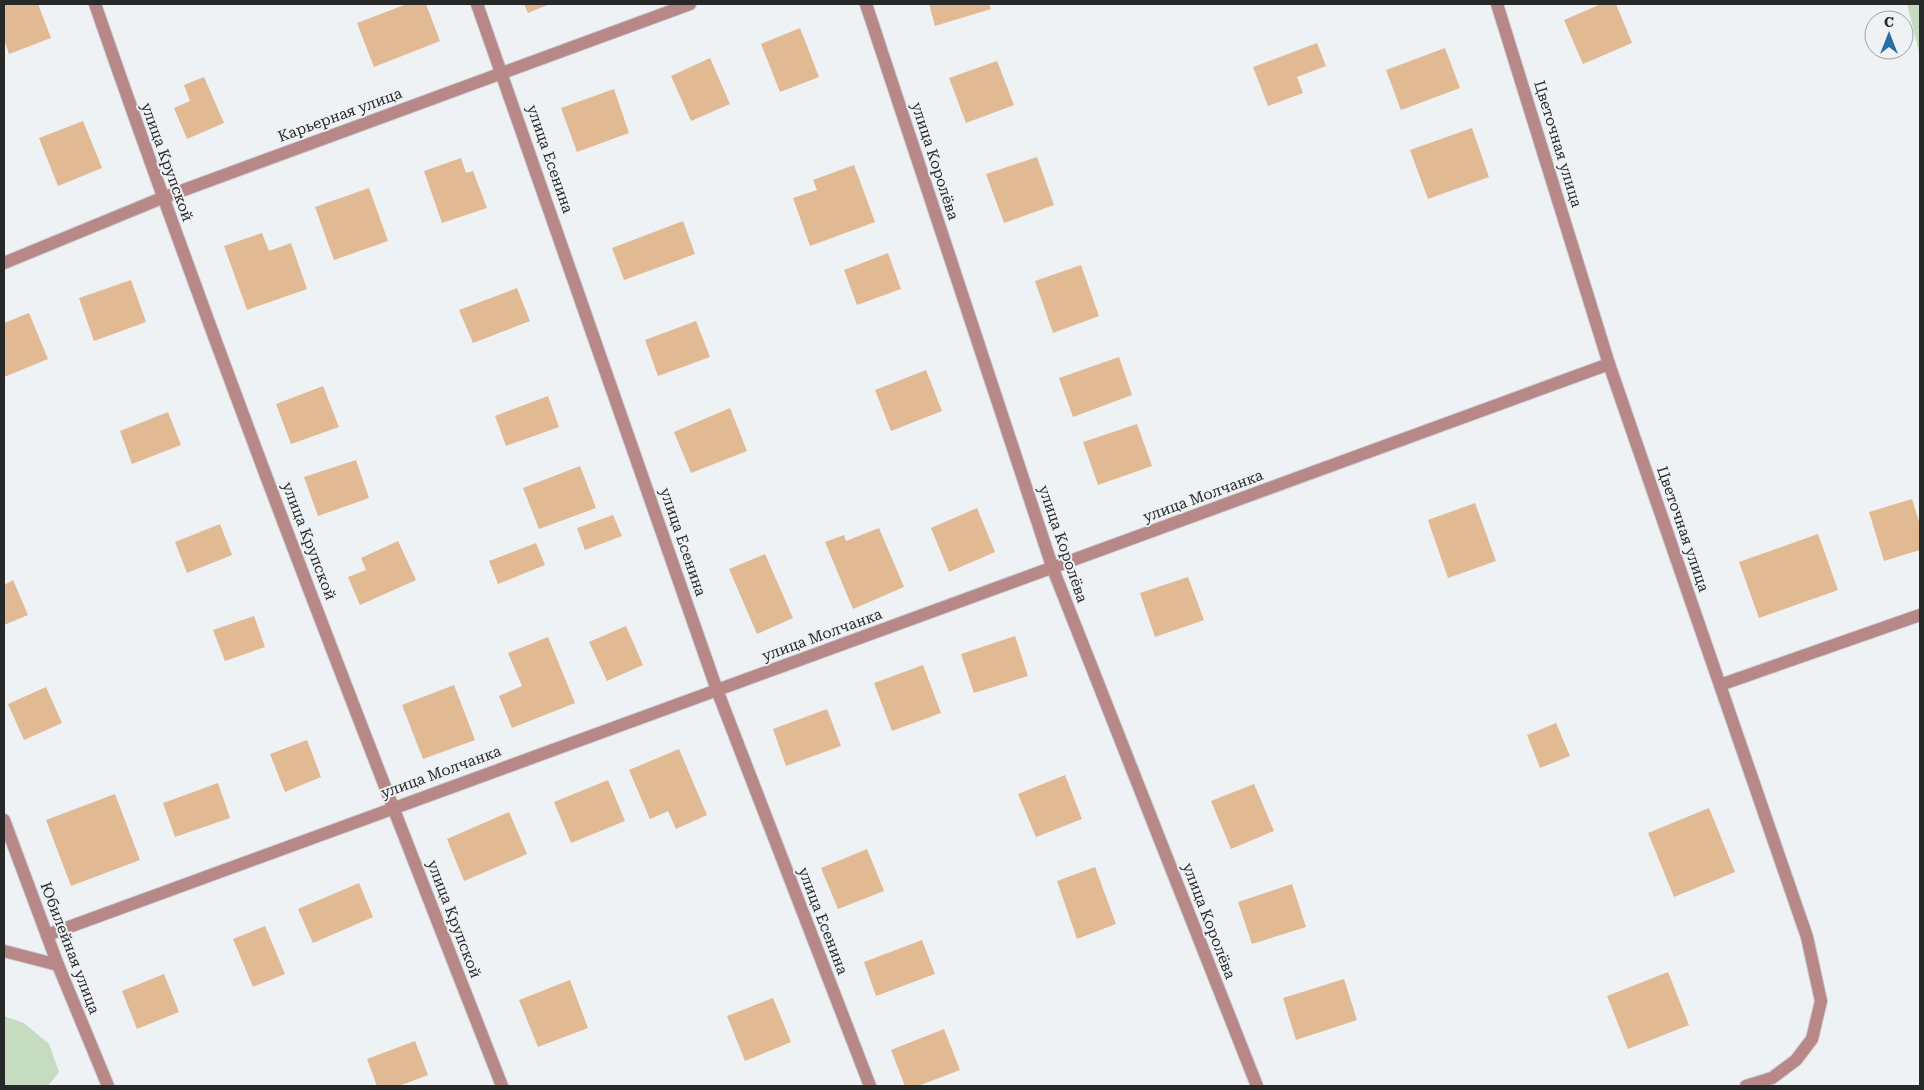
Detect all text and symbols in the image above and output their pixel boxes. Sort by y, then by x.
north arrow [1864,10,1914,60]
text: С [1884,14,1894,30]
street label: Цветочная улица [1530,78,1586,210]
street label: Карьерная улица [275,84,405,146]
street label: улица Крупской [137,100,197,224]
street label: улица Королёва [907,100,963,222]
street label: улица Есенина [523,102,577,216]
street label: Цветочная улица [1653,464,1713,594]
street label: улица Молчанка [1140,466,1266,526]
street label: улица Крупской [278,479,340,603]
street label: улица Королёва [1035,483,1091,605]
street label: улица Есенина [656,485,710,599]
street label: улица Молчанка [759,605,885,665]
street label: улица Молчанка [378,742,504,802]
street label: улица Крупской [423,857,485,981]
street label: улица Королёва [1179,860,1239,982]
street label: улица Есенина [794,865,852,977]
street label: Юбилейная улица [37,880,103,1016]

